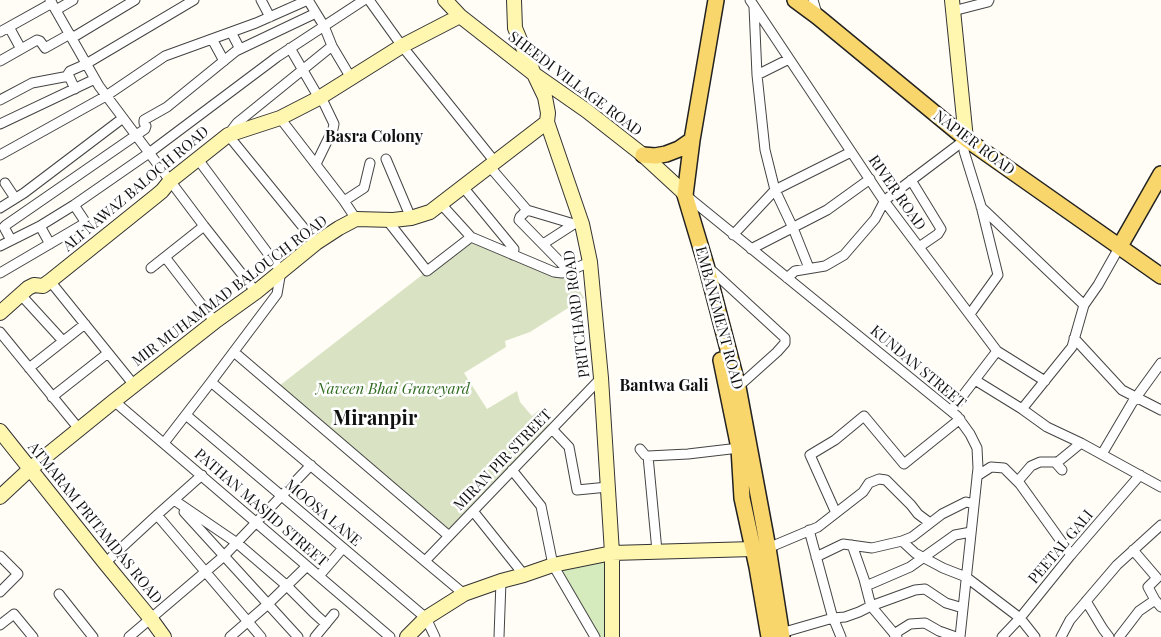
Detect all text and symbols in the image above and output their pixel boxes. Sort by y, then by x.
street label: SHEEDI VILLAGE ROAD [505,28,645,140]
street label: NAPIER ROAD [930,107,1018,179]
street label: ALI NAWAZ BALOCH ROAD [59,123,213,255]
district label: Basra Colony [325,127,423,147]
street label: RIVER ROAD [865,152,929,234]
street label: MIR MUHAMMAD BALOUCH ROAD [129,212,331,370]
street label: EMBANKMENT ROAD [691,244,747,392]
street label: PRITCHARD ROAD [560,249,594,379]
street label: KUNDAN STREET [866,322,970,412]
district label: Bantwa Gali [620,376,708,396]
park label: Naveen Bhai Graveyard [316,380,470,398]
street label: MIRAN PIR STREET [450,406,556,514]
district label: Miranpir [333,407,417,431]
street label: ATMARAM PRITAMDAS ROAD [24,439,166,607]
street label: PATHAN MASJID STREET [191,445,331,571]
street label: MOOSA LANE [281,476,365,550]
street label: PEETAL GALI [1025,506,1097,588]

